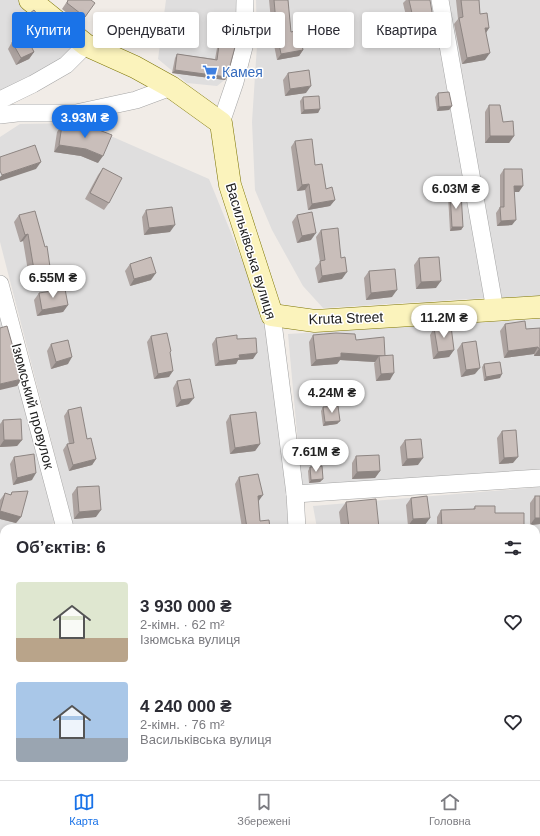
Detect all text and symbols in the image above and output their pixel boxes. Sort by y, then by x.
chip: Купити [12,12,85,48]
chip: Орендувати [93,12,199,48]
chip: Фільтри [207,12,285,48]
chip: Нове [293,12,354,48]
chip: Квартира [362,12,451,48]
supermarket icon: Камея [201,63,219,81]
place label: Камея [222,64,263,80]
pin: 3.93M ₴ [48,105,122,139]
text: 3.93M ₴ [61,110,109,125]
pin: 6.03M ₴ [419,176,493,210]
street label: Васильківська вулиця [223,181,279,321]
text: 6.03M ₴ [432,181,480,196]
pin: 6.55M ₴ [16,265,90,299]
text: 6.55M ₴ [29,270,77,285]
pin: 11.2M ₴ [407,305,481,339]
street label: Kruta Street [308,309,384,327]
text: 11.2M ₴ [420,310,468,325]
street label: Ізюмський провулок [9,341,58,471]
pin: 4.24M ₴ [295,380,369,414]
text: 4.24M ₴ [308,385,356,400]
pin: 7.61M ₴ [279,439,353,473]
text: 7.61M ₴ [292,444,340,459]
icon: filters [502,537,524,559]
text: Об’єктів: 6 [16,538,106,557]
text: 3 930 000 ₴ [140,597,232,616]
icon: home [48,598,96,646]
icon: heart [502,611,524,633]
text: 2-кімн. · 62 m² [140,617,225,632]
text: Ізюмська вулиця [140,632,240,647]
text: 4 240 000 ₴ [140,697,232,716]
icon: home [48,698,96,746]
icon: heart [502,711,524,733]
text: 2-кімн. · 76 m² [140,717,225,732]
text: Васильківська вулиця [140,732,272,747]
tab: Карта [69,791,99,827]
tab: Збережені [237,791,290,827]
tab: Головна [429,791,471,827]

